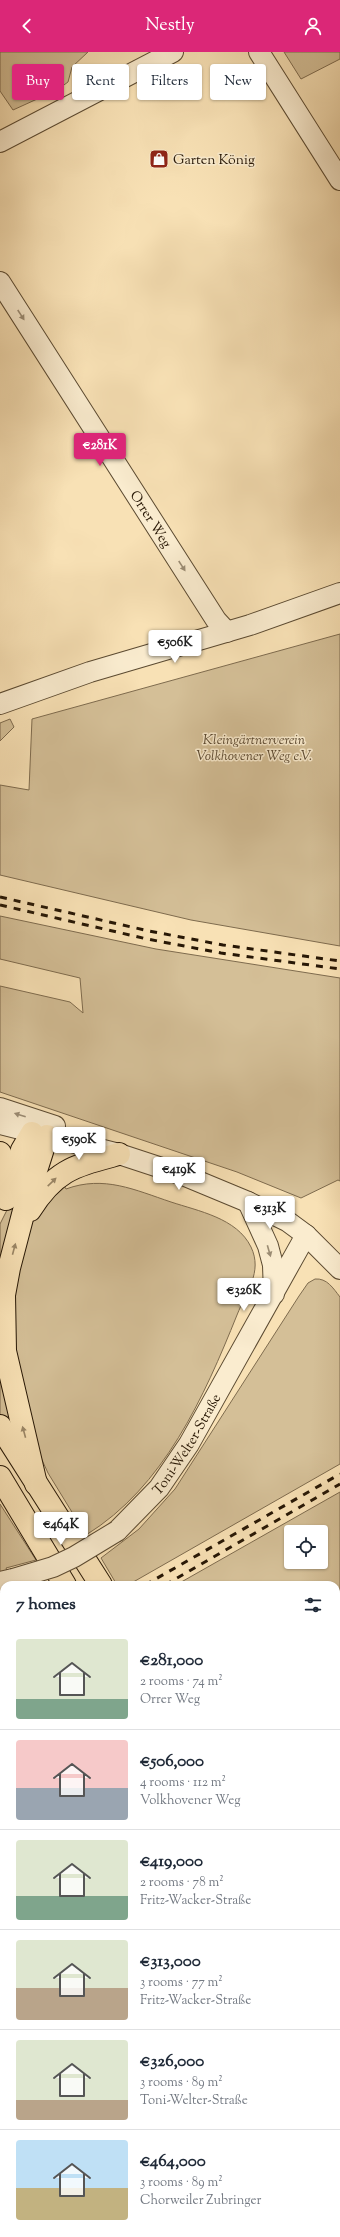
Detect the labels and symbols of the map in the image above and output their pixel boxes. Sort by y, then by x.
shop icon: Garten König [148,148,170,170]
place label: Garten König [173,151,255,171]
one-way arrow [17,310,25,320]
pin: €281K [72,433,128,467]
street label: Orrer Weg [124,487,176,553]
one-way arrow [178,561,186,571]
pin: €506K [147,630,203,664]
park label: Kleingärtnerverein Volkhovener Weg e.V. [196,731,312,767]
one-way arrow [13,1111,25,1117]
pin: €590K [51,1127,107,1161]
pin: €419K [151,1157,207,1191]
one-way arrow [47,1177,57,1187]
pin: €313K [242,1196,298,1230]
one-way arrow [11,1243,17,1255]
one-way arrow [266,1245,272,1257]
pin: €326K [216,1278,272,1312]
street label: Toni-Welter-Straße [149,1391,227,1501]
one-way arrow [21,1426,27,1438]
pin: €464K [33,1512,89,1546]

